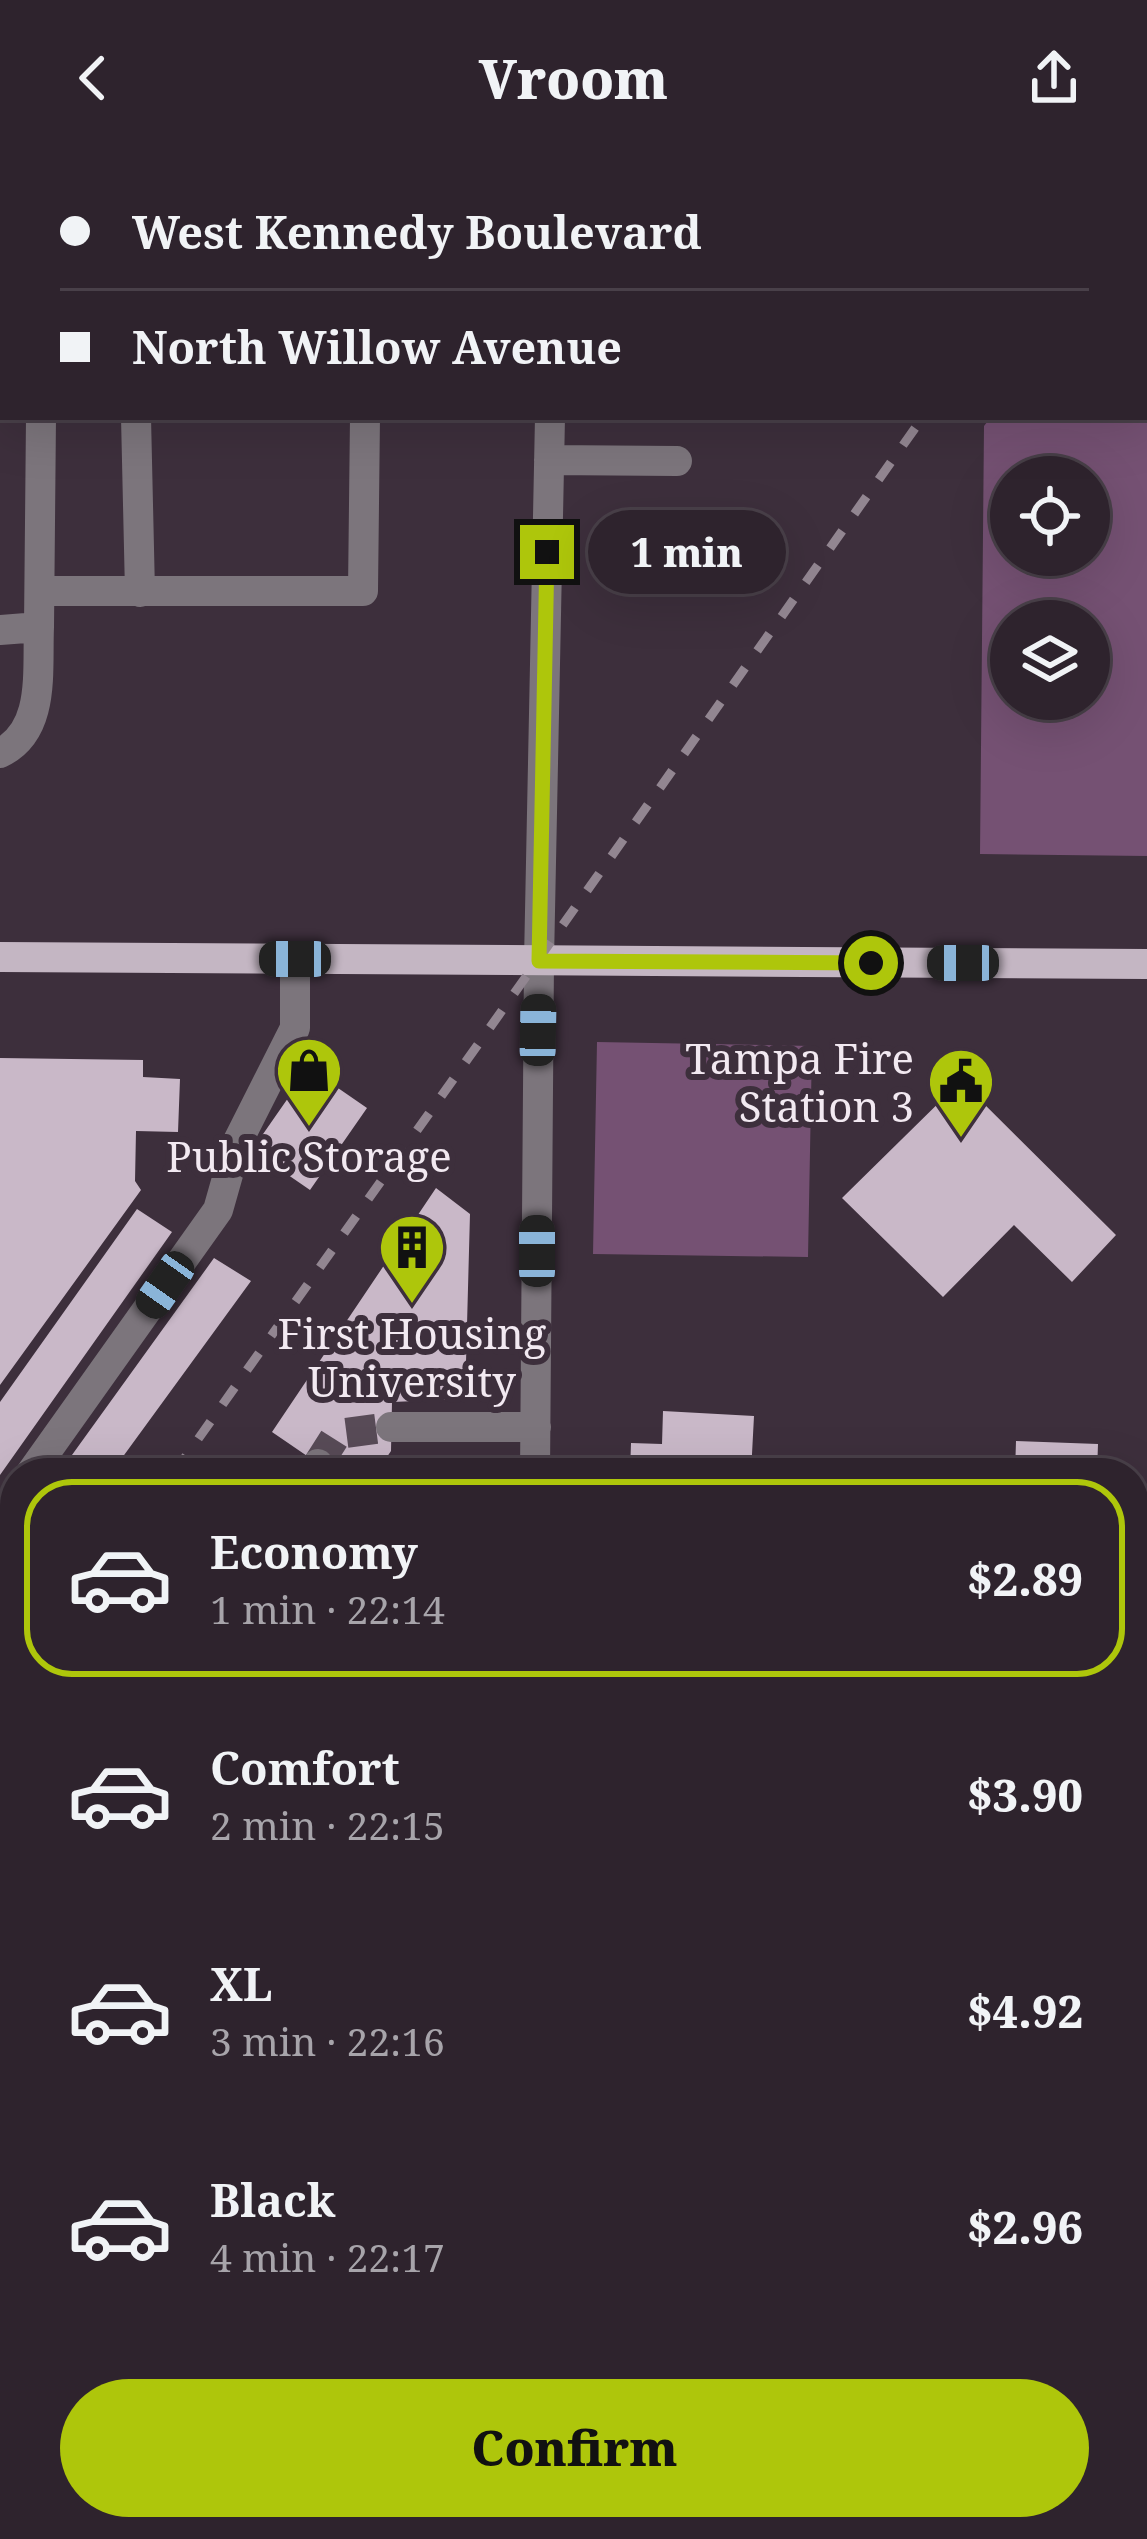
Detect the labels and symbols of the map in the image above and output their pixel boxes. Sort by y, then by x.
callout: 1 min [589,510,787,594]
route end [520,525,574,579]
route start [844,936,898,990]
car [259,941,331,977]
car [927,945,999,981]
car [519,994,557,1066]
place label: Tampa Fire Station 3 [685,1029,914,1134]
shop icon: Public Storage [274,1035,344,1129]
public building icon: Tampa Fire Station 3 [926,1046,996,1140]
place label: Public Storage [166,1127,452,1184]
building icon: First Housing University [377,1212,447,1306]
car [519,1215,555,1287]
car [130,1245,200,1325]
place label: First Housing University [278,1304,547,1409]

